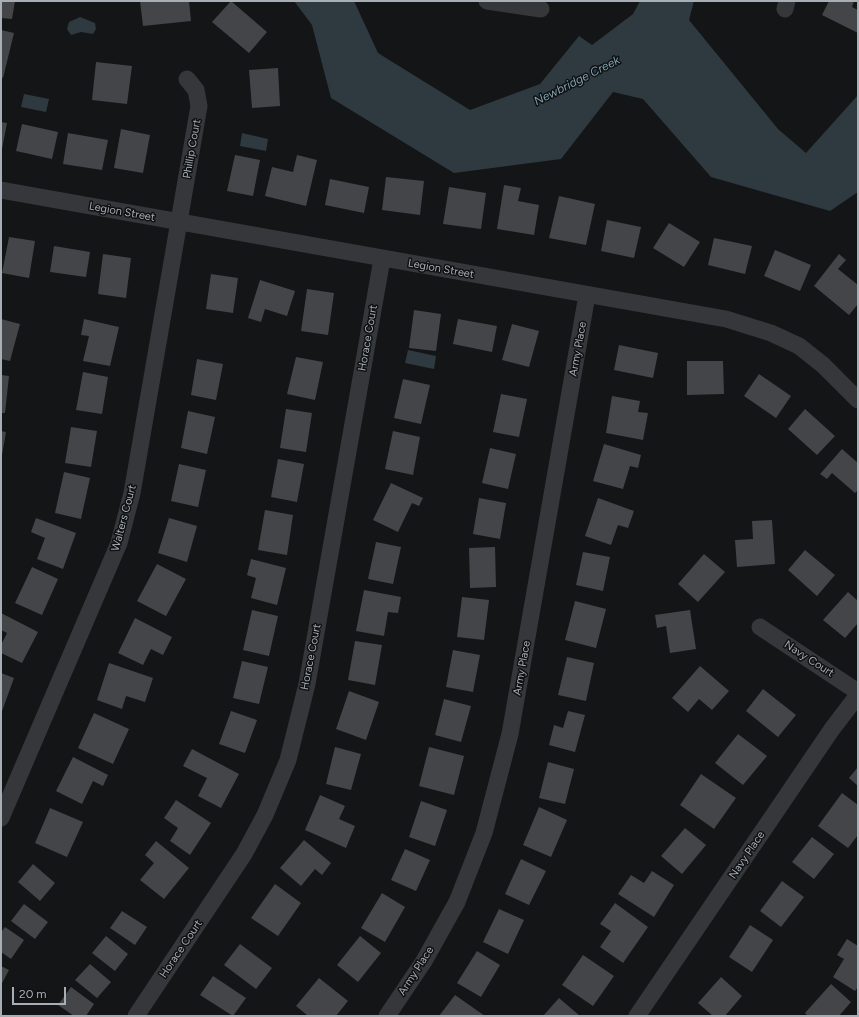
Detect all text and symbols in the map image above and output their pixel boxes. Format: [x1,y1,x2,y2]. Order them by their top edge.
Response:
water label: Newbridge Creek [532,53,622,109]
street label: Phillip Court [180,118,204,180]
street label: Legion Street [88,200,156,224]
street label: Legion Street [407,257,475,281]
street label: Horace Court [356,304,380,372]
street label: Army Place [567,321,589,377]
street label: Walters Court [109,483,139,553]
street label: Horace Court [298,623,324,691]
street label: Navy Court [782,638,836,680]
street label: Army Place [511,640,533,696]
street label: Navy Place [726,829,768,881]
street label: Horace Court [157,918,205,980]
street label: Army Place [395,944,437,998]
scale bar [14,979,68,1005]
text: 20 m [19,987,47,1001]

